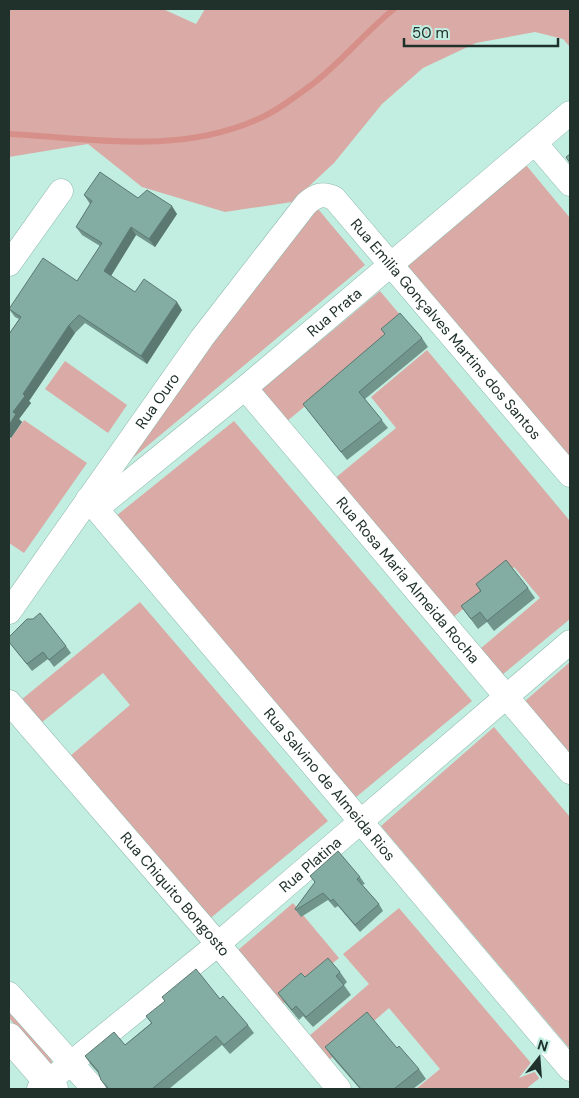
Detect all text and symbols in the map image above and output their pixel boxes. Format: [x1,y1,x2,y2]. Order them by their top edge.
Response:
scale bar [404,15,558,47]
text: 50 m [412,23,449,43]
street label: Rua Emilia Gonçalves Martins dos Santos [346,214,546,444]
street label: Rua Prata [303,283,366,341]
street label: Rua Ouro [131,369,184,433]
street label: Rua Rosa Maria Almeida Rocha [332,493,484,668]
street label: Rua Salvino de Almeida Rios [259,704,400,865]
street label: Rua Chiquito Bongosto [116,828,234,961]
street label: Rua Platina [275,832,346,897]
north arrow [514,1033,564,1083]
text: N [535,1035,550,1056]

